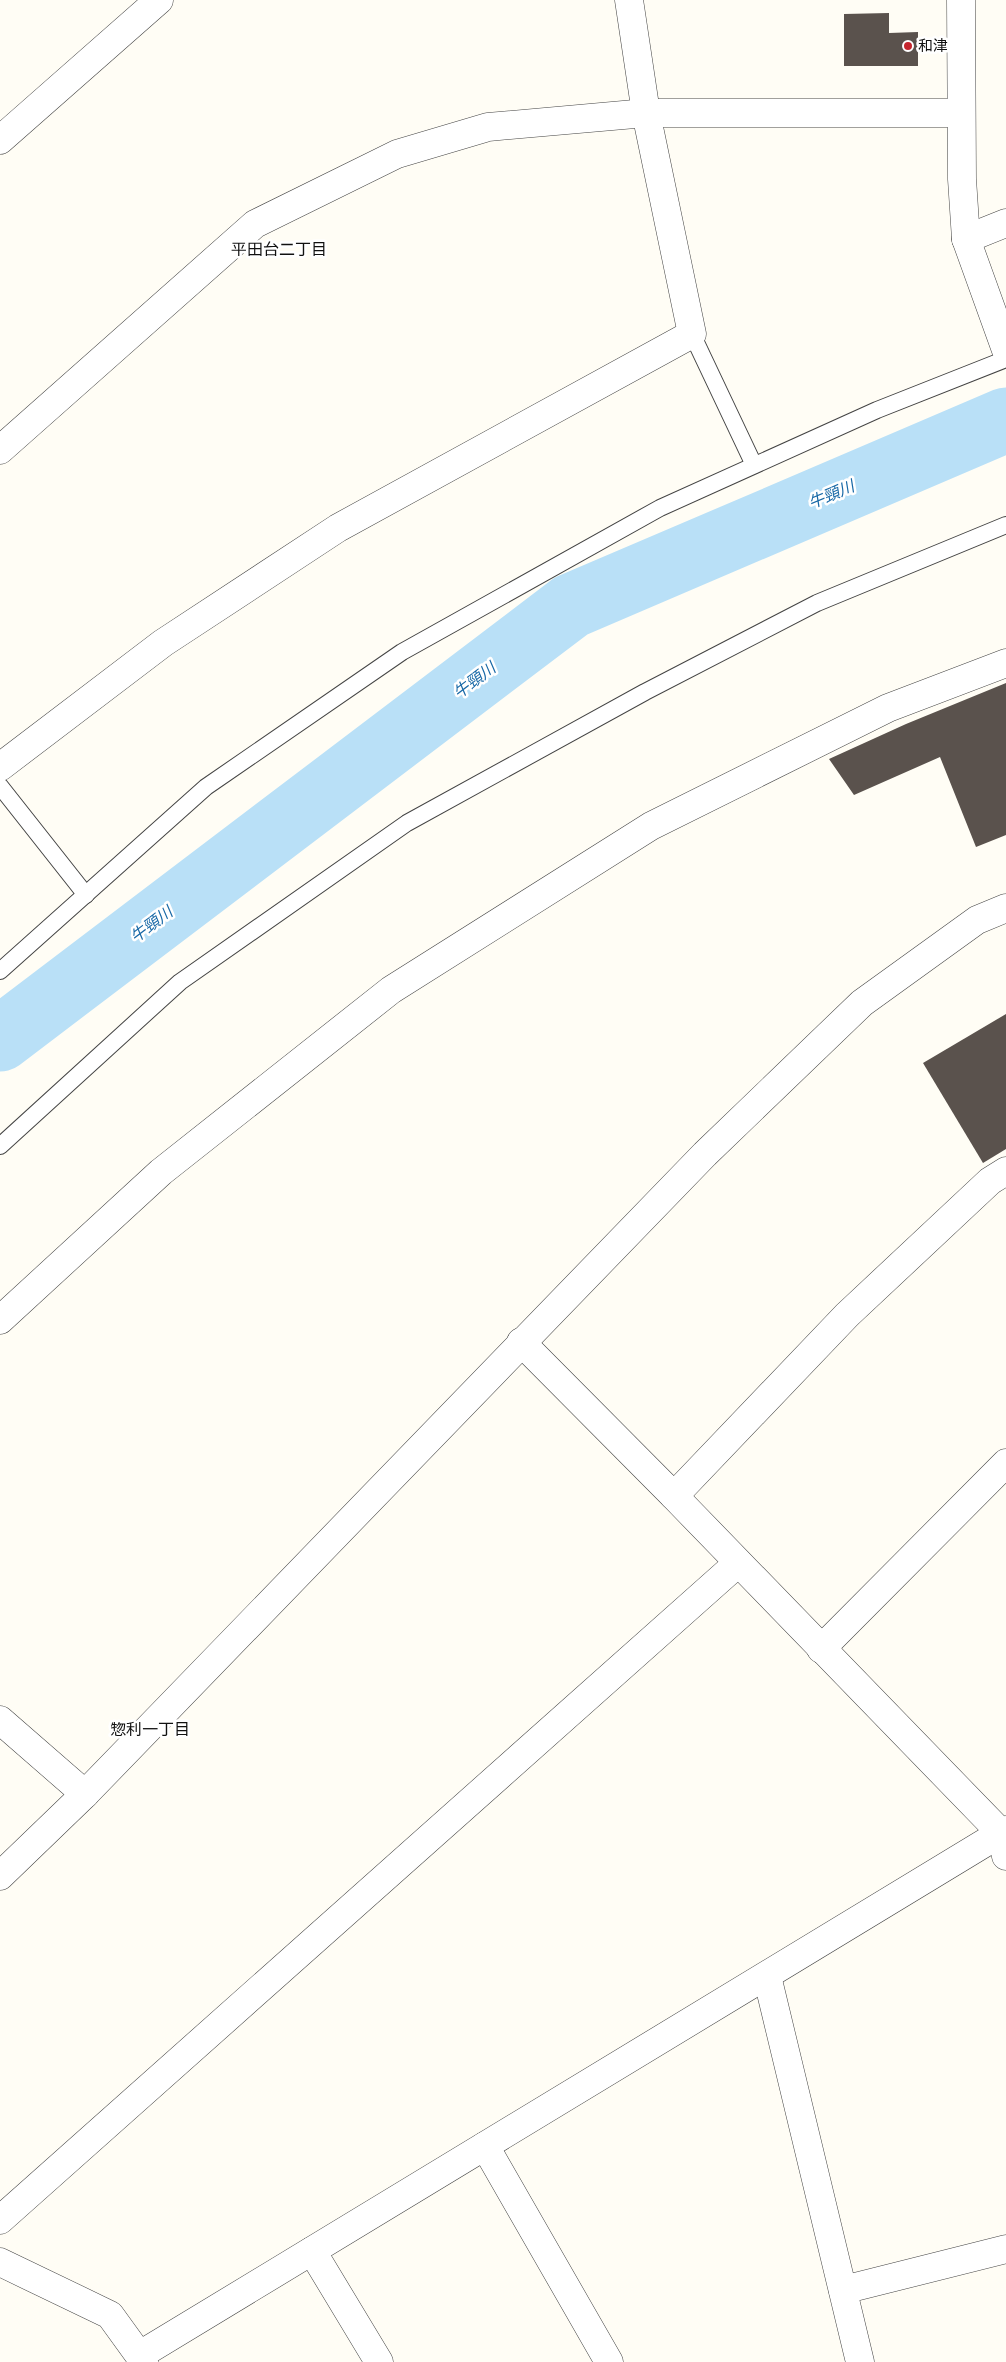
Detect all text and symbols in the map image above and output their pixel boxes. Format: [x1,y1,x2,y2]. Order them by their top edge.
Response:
place label: 和津 [918,35,948,55]
marker: 和津 [902,40,914,52]
district label: 平田台二丁目 [231,238,327,260]
water label: 牛頸川 [805,474,859,514]
water label: 牛頸川 [448,656,501,703]
water label: 牛頸川 [125,900,178,947]
district label: 惣利一丁目 [110,1718,190,1740]

